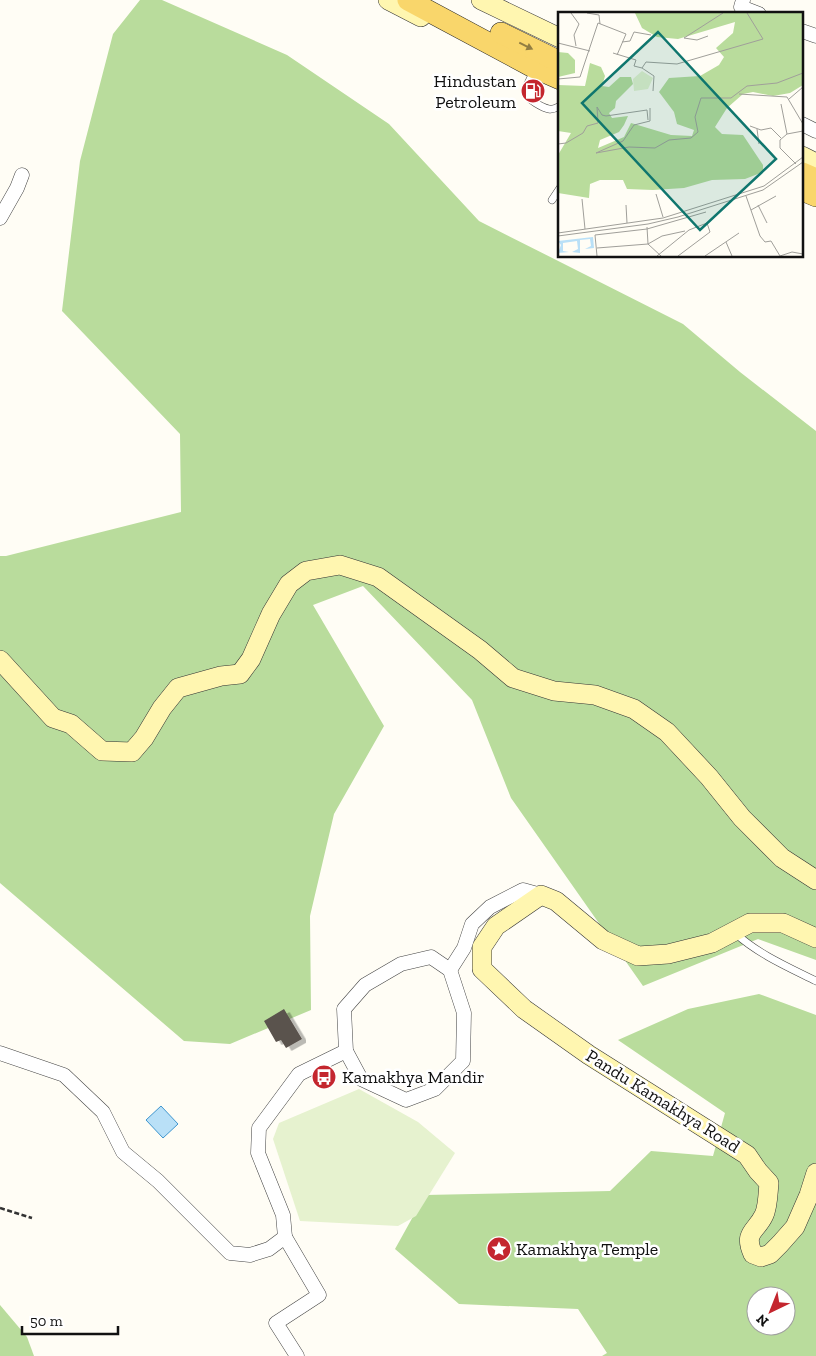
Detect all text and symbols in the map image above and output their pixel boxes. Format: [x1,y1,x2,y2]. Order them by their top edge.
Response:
inset map [558,12,804,258]
one-way arrow [519,42,533,50]
place label: Hindustan Petroleum [434,70,517,113]
fuel station icon: Hindustan Petroleum [520,78,546,104]
street label: Pandu Kamakhya Road [582,1045,744,1157]
bus stop icon: Kamakhya Mandir [311,1064,337,1090]
place label: Kamakhya Mandir [342,1066,485,1088]
place icon: Kamakhya Temple [486,1236,512,1262]
place label: Kamakhya Temple [516,1238,658,1260]
north arrow [746,1286,796,1336]
scale bar [22,1304,119,1336]
text: N [753,1310,772,1330]
text: 50 m [30,1312,63,1330]

